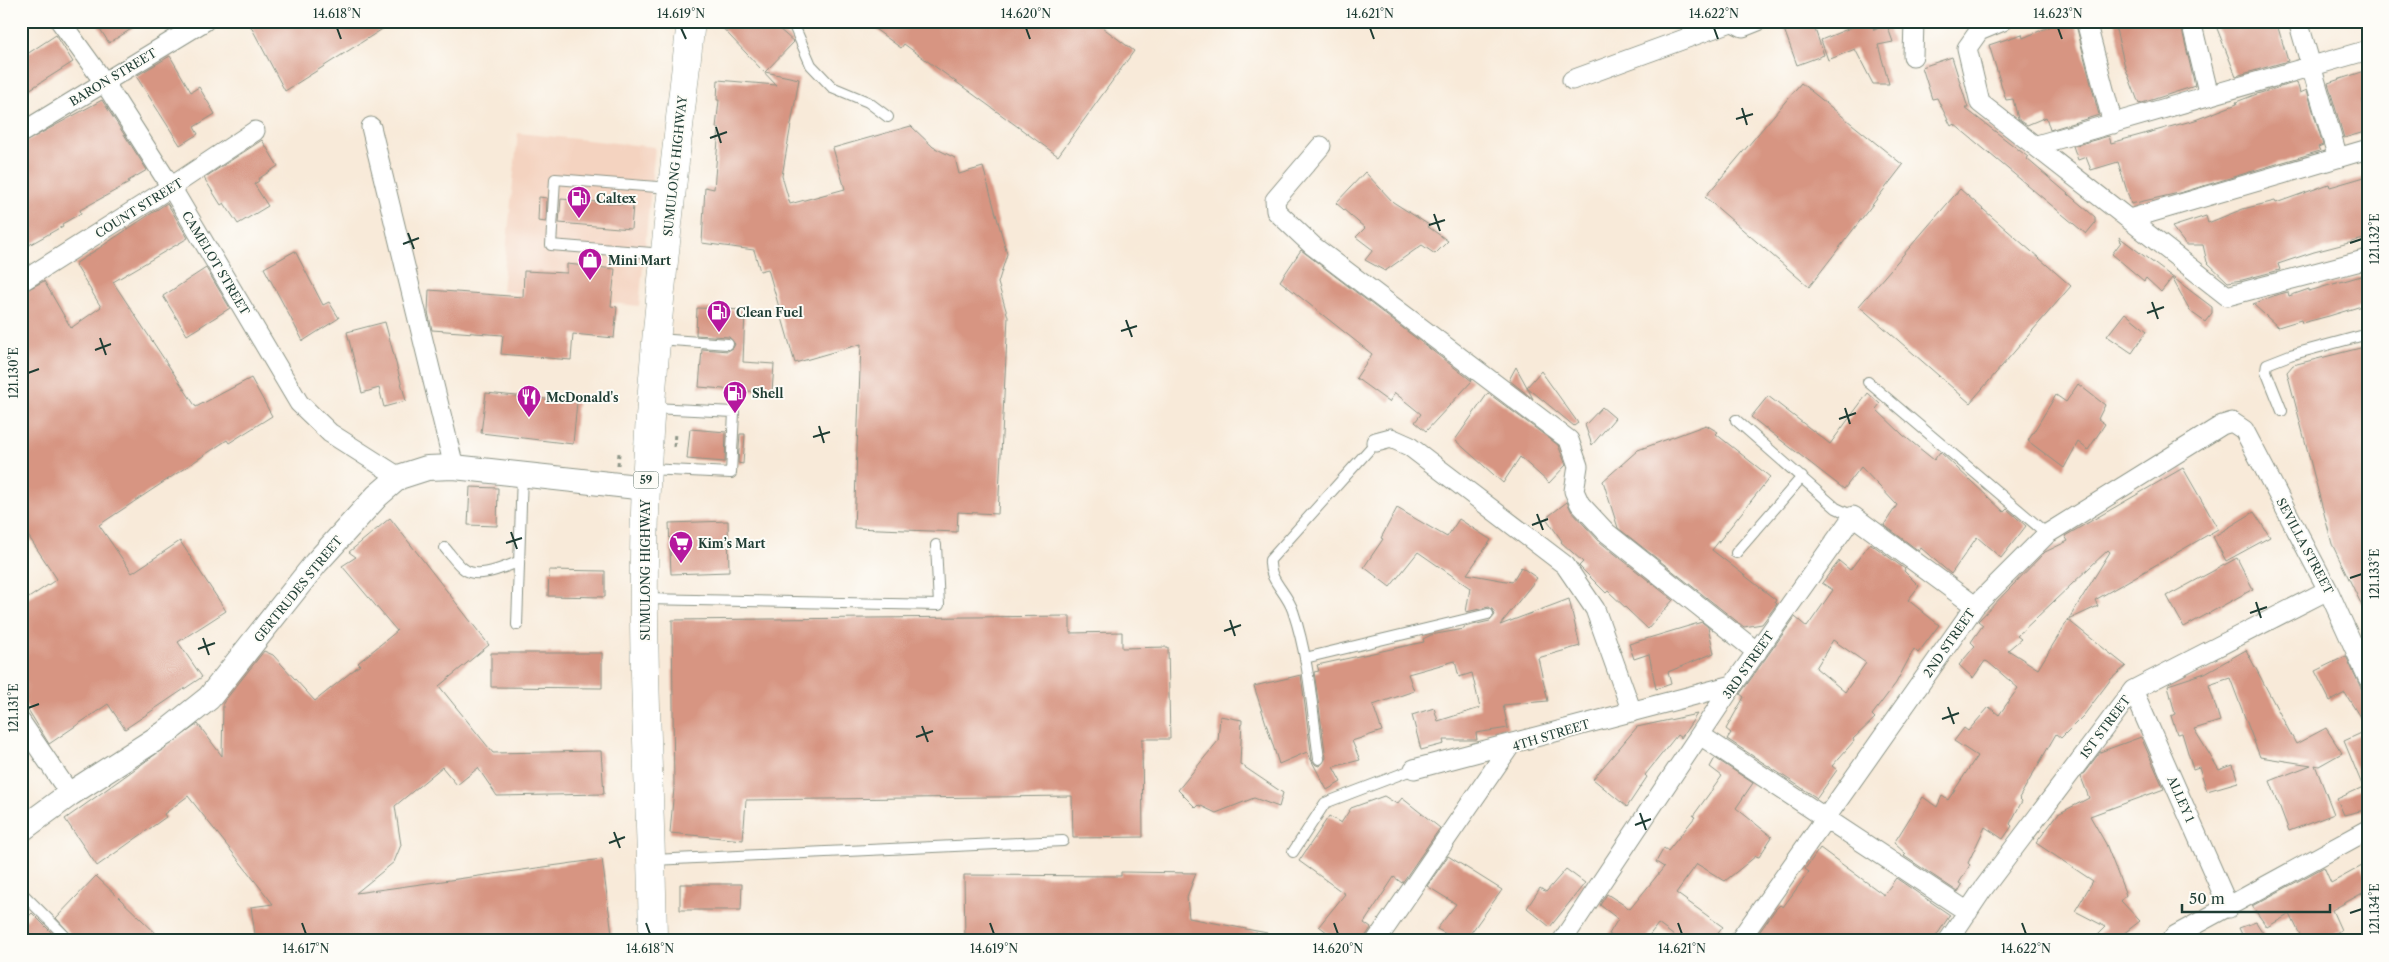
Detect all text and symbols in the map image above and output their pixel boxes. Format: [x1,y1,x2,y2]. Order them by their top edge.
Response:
text: 14.618°N [313,6,361,21]
text: 14.619°N [657,6,705,21]
text: 14.620°N [1001,6,1051,21]
text: 14.621°N [1346,6,1394,21]
text: 14.622°N [1689,6,1739,21]
text: 14.623°N [2033,6,2083,21]
street label: BARON STREET [67,45,159,109]
street label: SUMULONG HIGHWAY [660,94,690,237]
street label: COUNT STREET [92,175,186,241]
fuel station icon: Caltex [566,185,592,219]
place label: Caltex [596,191,636,206]
street label: CAMELOT STREET [179,208,253,318]
text: 121.132°E [2367,214,2382,264]
shop icon: Mini Mart [577,247,603,281]
place label: Mini Mart [608,253,671,268]
fuel station icon: Clean Fuel [706,299,732,333]
place label: Clean Fuel [736,305,803,320]
text: 121.130°E [6,347,21,399]
fuel station icon: Shell [722,380,748,414]
restaurant icon: McDonald's [516,384,542,418]
place label: Shell [752,386,784,401]
place label: McDonald's [546,390,619,405]
road number: 59 [634,472,658,488]
street label: SEVILLA STREET [2273,495,2337,597]
street label: SUMULONG HIGHWAY [638,499,653,641]
supermarket icon: Kim’s Mart [668,530,694,564]
street label: GERTRUDES STREET [251,533,345,645]
place label: Kim’s Mart [698,536,766,551]
text: 121.133°E [2367,549,2382,599]
street label: 2ND STREET [1920,606,1978,680]
street label: 3RD STREET [1719,628,1777,702]
text: 121.131°E [6,684,21,732]
street label: 1ST STREET [2077,693,2133,761]
street label: 4TH STREET [1511,716,1591,754]
street label: ALLEY 1 [2164,773,2198,825]
scale bar [2182,882,2329,914]
text: 121.134°E [2367,884,2382,934]
text: 50 m [2189,889,2225,908]
text: 14.617°N [282,941,330,956]
text: 14.618°N [626,941,674,956]
text: 14.619°N [970,941,1018,956]
text: 14.620°N [1313,941,1363,956]
text: 14.621°N [1658,941,1706,956]
text: 14.622°N [2001,941,2051,956]

